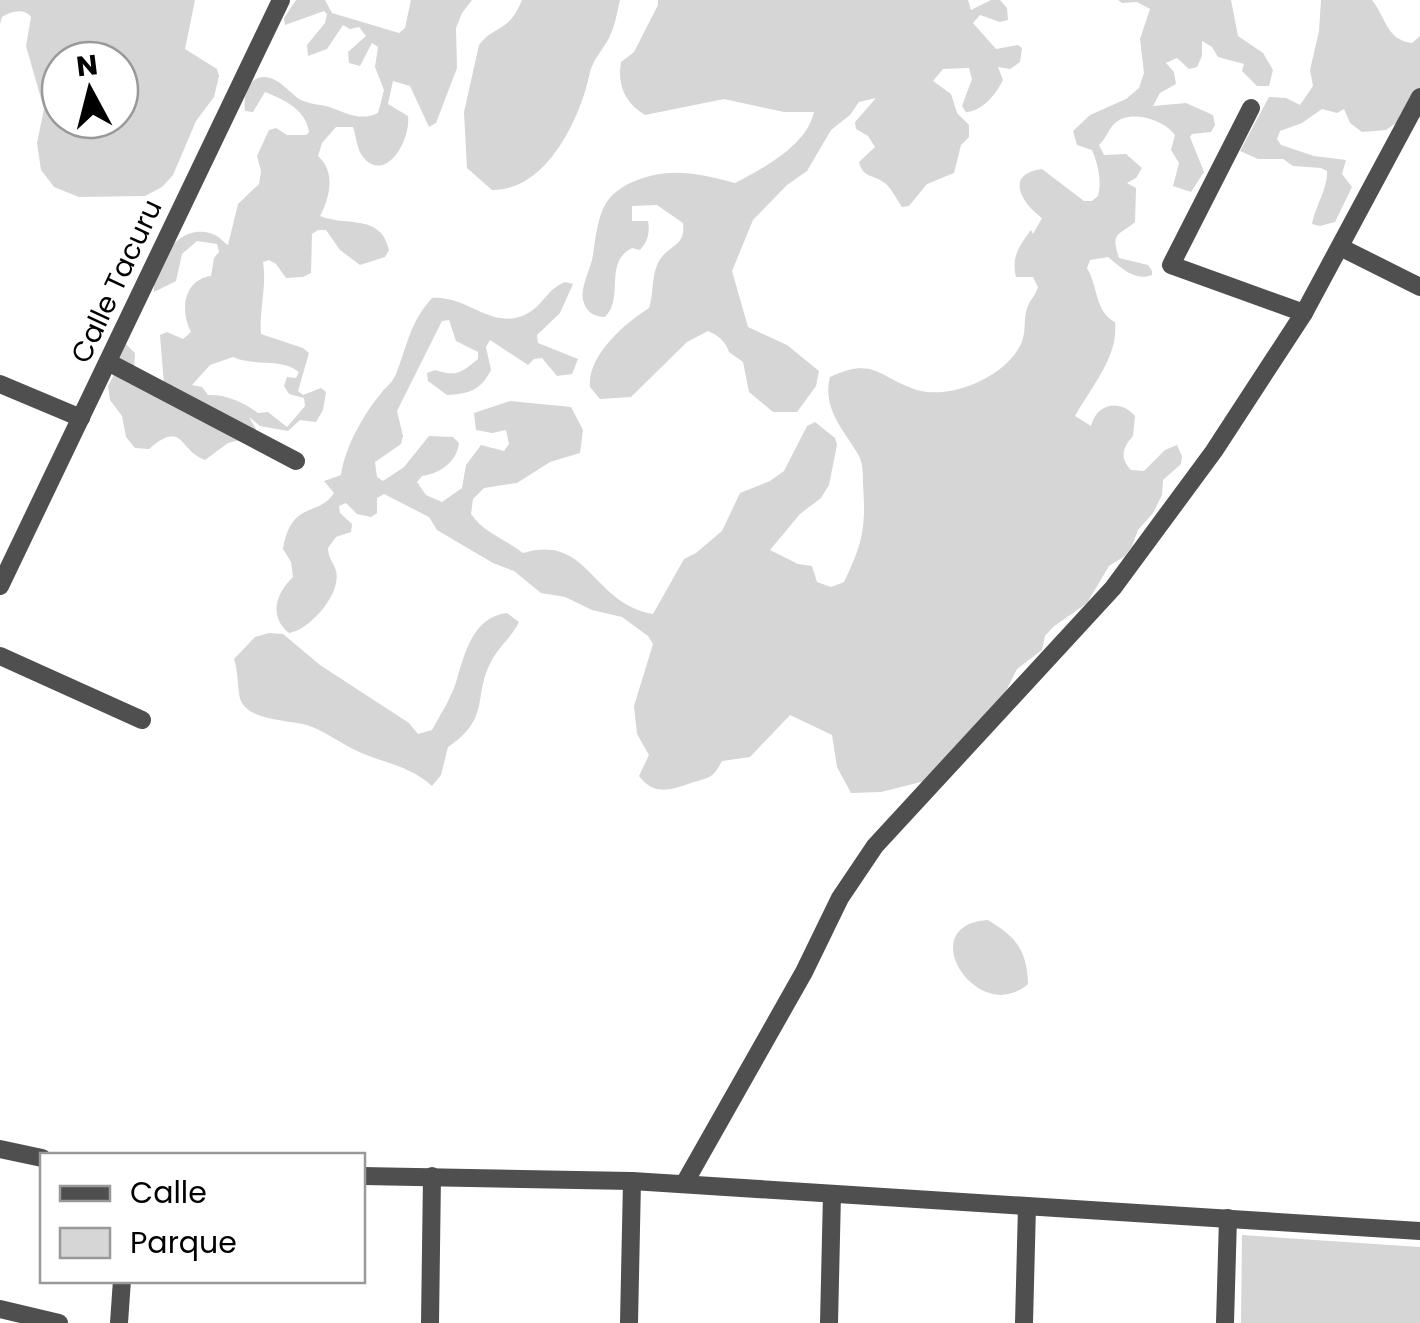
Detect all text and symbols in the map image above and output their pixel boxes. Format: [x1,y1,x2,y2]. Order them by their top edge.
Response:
north arrow [40,40,140,140]
text: N [74,45,100,86]
street label: Calle Tacuru [61,193,171,369]
legend [40,1153,365,1283]
text: Calle [130,1171,207,1214]
text: Parque [130,1221,237,1264]

